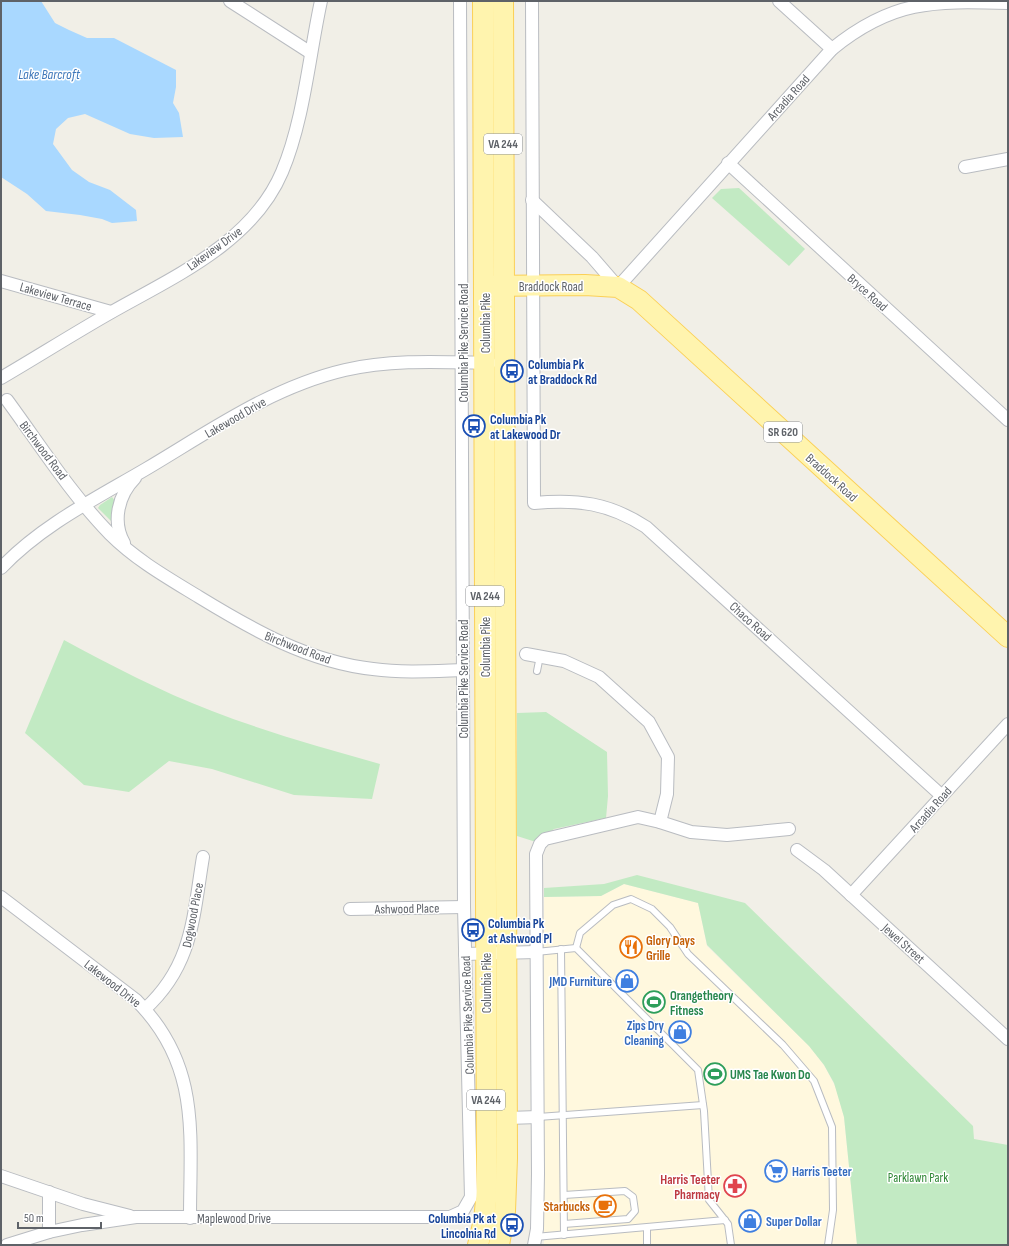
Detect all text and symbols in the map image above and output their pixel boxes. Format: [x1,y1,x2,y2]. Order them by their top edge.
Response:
water label: Lake Barcroft [18,66,81,83]
street label: Arcadia Road [763,72,813,125]
road number: VA 244 [484,134,522,154]
street label: Lakeview Drive [184,223,245,274]
street label: Bryce Road [844,271,891,315]
street label: Lakeview Terrace [18,279,93,315]
street label: Braddock Road [519,279,583,295]
street label: Columbia Pike Service Road [456,284,472,402]
street label: Columbia Pike [478,293,494,353]
place label: Columbia Pk at Braddock Rd [528,357,597,388]
bus stop icon: Columbia Pk at Braddock Rd [499,358,525,384]
street label: Lakewood Drive [202,394,269,442]
place label: Columbia Pk at Lakewood Dr [490,412,560,443]
bus stop icon: Columbia Pk at Lakewood Dr [461,413,487,439]
street label: Birchwood Road [16,418,71,483]
road number: SR 620 [764,422,802,442]
street label: Braddock Road [802,450,861,505]
road number: VA 244 [466,586,504,606]
street label: Chaco Road [726,599,775,645]
street label: Columbia Pike [478,617,494,677]
street label: Columbia Pike Service Road [456,620,472,738]
street label: Birchwood Road [262,628,333,668]
street label: Arcadia Road [905,784,955,837]
street label: Dogwood Place [179,881,207,949]
street label: Ashwood Place [374,900,439,918]
place label: Columbia Pk at Ashwood Pl [488,916,552,947]
bus stop icon: Columbia Pk at Ashwood Pl [460,917,486,943]
street label: Jewel Street [878,920,928,967]
place label: Glory Days Grille [646,933,695,964]
restaurant icon: Glory Days Grille [618,934,644,960]
street label: Columbia Pike [479,953,495,1013]
street label: Columbia Pike Service Road [458,955,478,1075]
street label: Lakewood Drive [81,957,144,1011]
shop icon: JMD Furniture [614,968,640,994]
place label: JMD Furniture [548,974,612,990]
place label: Orangetheory Fitness [670,988,734,1019]
sports icon: Orangetheory Fitness [641,989,667,1015]
place label: Zips Dry Cleaning [624,1018,665,1049]
shop icon: Zips Dry Cleaning [667,1019,693,1045]
sports icon: UMS Tae Kwon Do [702,1061,728,1087]
place label: UMS Tae Kwon Do [730,1067,811,1083]
road number: VA 244 [467,1090,505,1110]
supermarket icon: Harris Teeter [763,1158,789,1184]
place label: Harris Teeter [792,1164,852,1180]
park label: Parklawn Park [888,1170,948,1186]
place label: Harris Teeter Pharmacy [660,1172,721,1203]
pharmacy icon: Harris Teeter Pharmacy [722,1173,748,1199]
cafe icon: Starbucks [592,1193,618,1219]
place label: Starbucks [543,1199,590,1215]
scale bar [18,1204,101,1230]
shop icon: Super Dollar [737,1208,763,1234]
text: 50 m [24,1211,44,1226]
street label: Maplewood Drive [197,1211,271,1227]
place label: Columbia Pk at Lincolnia Rd [428,1211,497,1242]
bus stop icon: Columbia Pk at Lincolnia Rd [499,1212,525,1238]
place label: Super Dollar [766,1214,822,1230]

